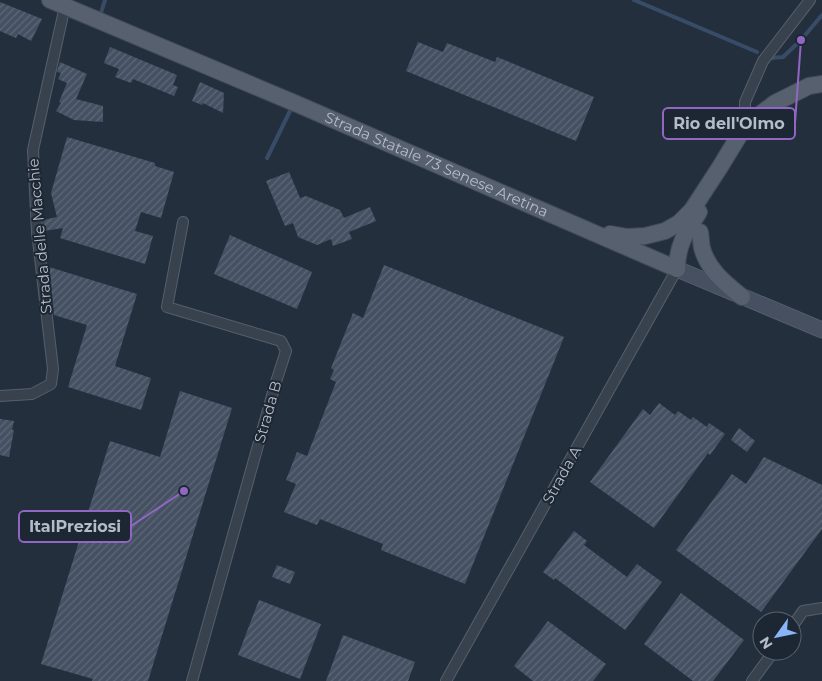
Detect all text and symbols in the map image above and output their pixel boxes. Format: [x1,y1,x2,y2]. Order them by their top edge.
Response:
street label: Strada Statale 73 Senese Aretina [322,107,551,221]
callout: Rio dell'Olmo [663,108,795,139]
text: Rio dell'Olmo [673,114,785,133]
street label: Strada delle Macchie [23,158,56,315]
street label: Strada B [250,379,285,445]
street label: Strada A [538,442,585,507]
callout: ItalPreziosi [19,511,131,542]
text: ItalPreziosi [29,517,121,536]
north arrow [752,611,802,661]
text: N [755,633,777,653]

